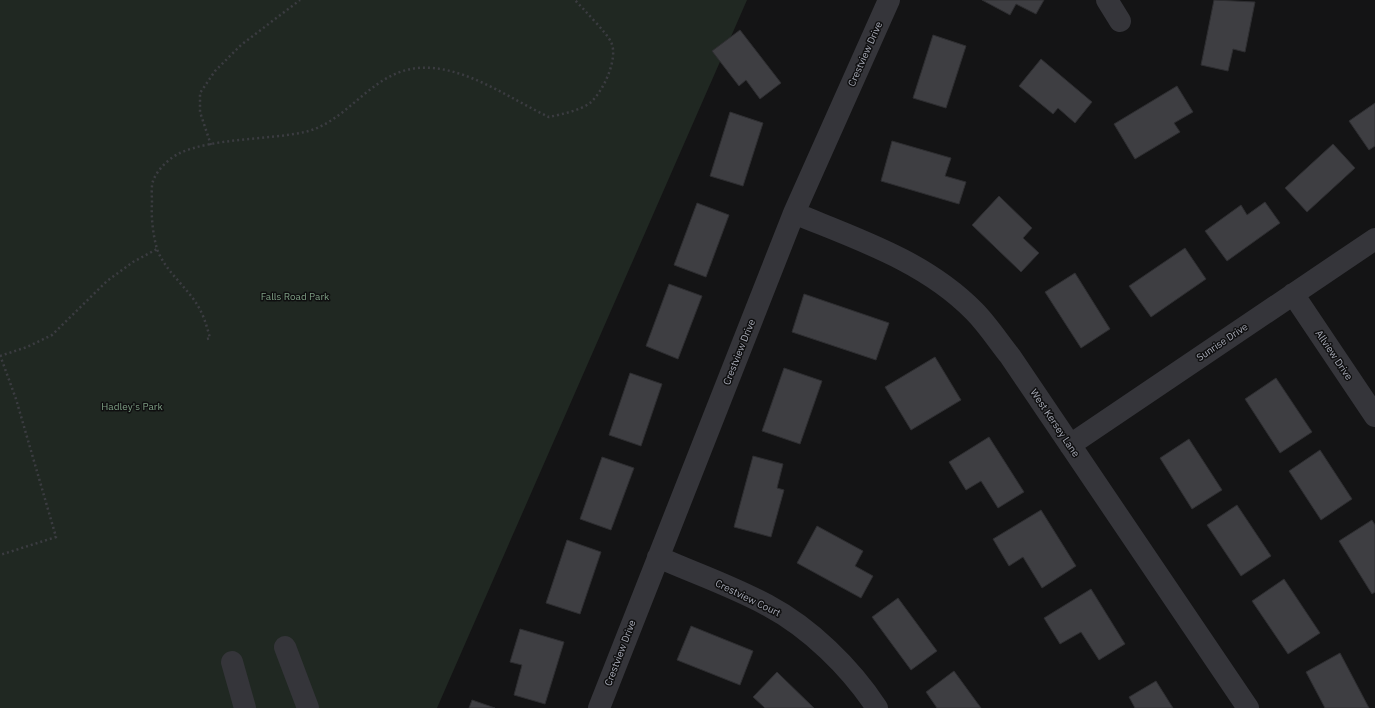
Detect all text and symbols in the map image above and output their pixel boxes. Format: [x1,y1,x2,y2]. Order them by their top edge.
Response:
street label: Crestview Drive [845,19,885,89]
park label: Falls Road Park [261,290,330,303]
street label: Crestview Drive [720,317,758,387]
street label: Sunrise Drive [1194,320,1251,364]
street label: Allview Drive [1312,327,1356,383]
street label: West Kersey Lane [1027,386,1083,460]
park label: Hadley's Park [101,400,163,413]
street label: Crestview Court [713,577,783,620]
street label: Crestview Drive [601,618,639,688]

